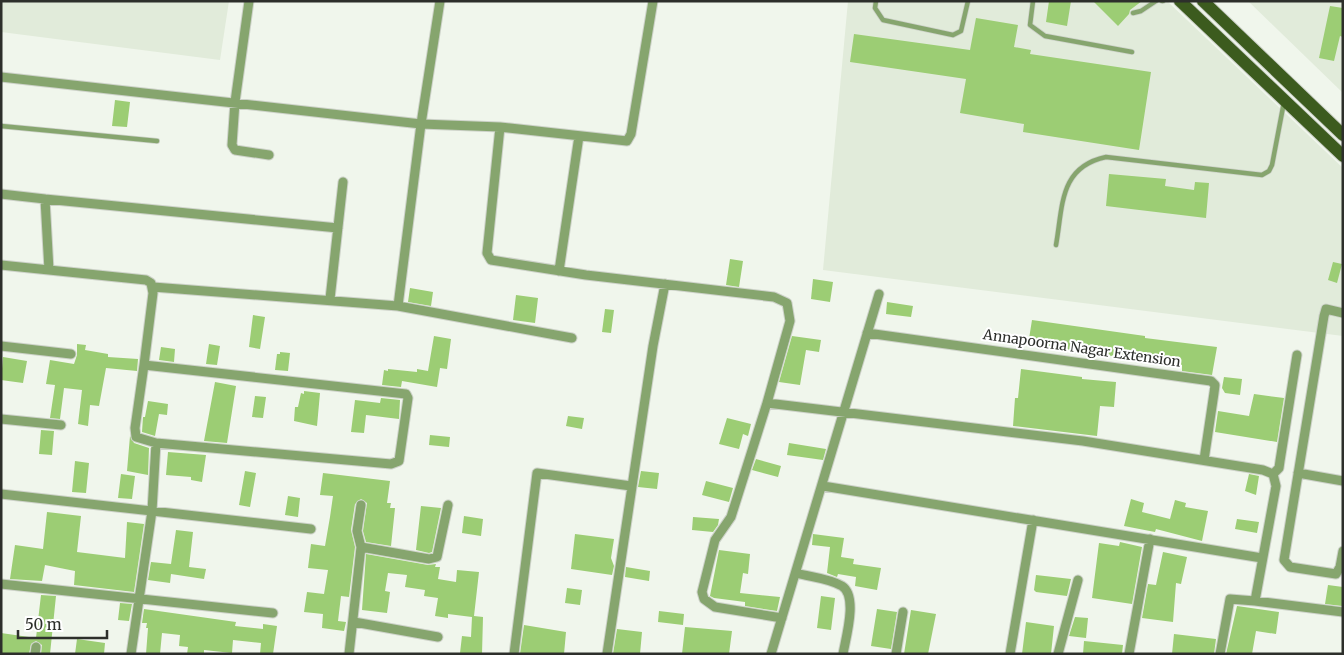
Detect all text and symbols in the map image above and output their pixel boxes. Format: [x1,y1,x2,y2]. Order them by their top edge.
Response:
street label: Annapoorna Nagar Extension [981,325,1182,371]
scale bar [18,608,106,640]
text: 50 m [25,615,62,634]

